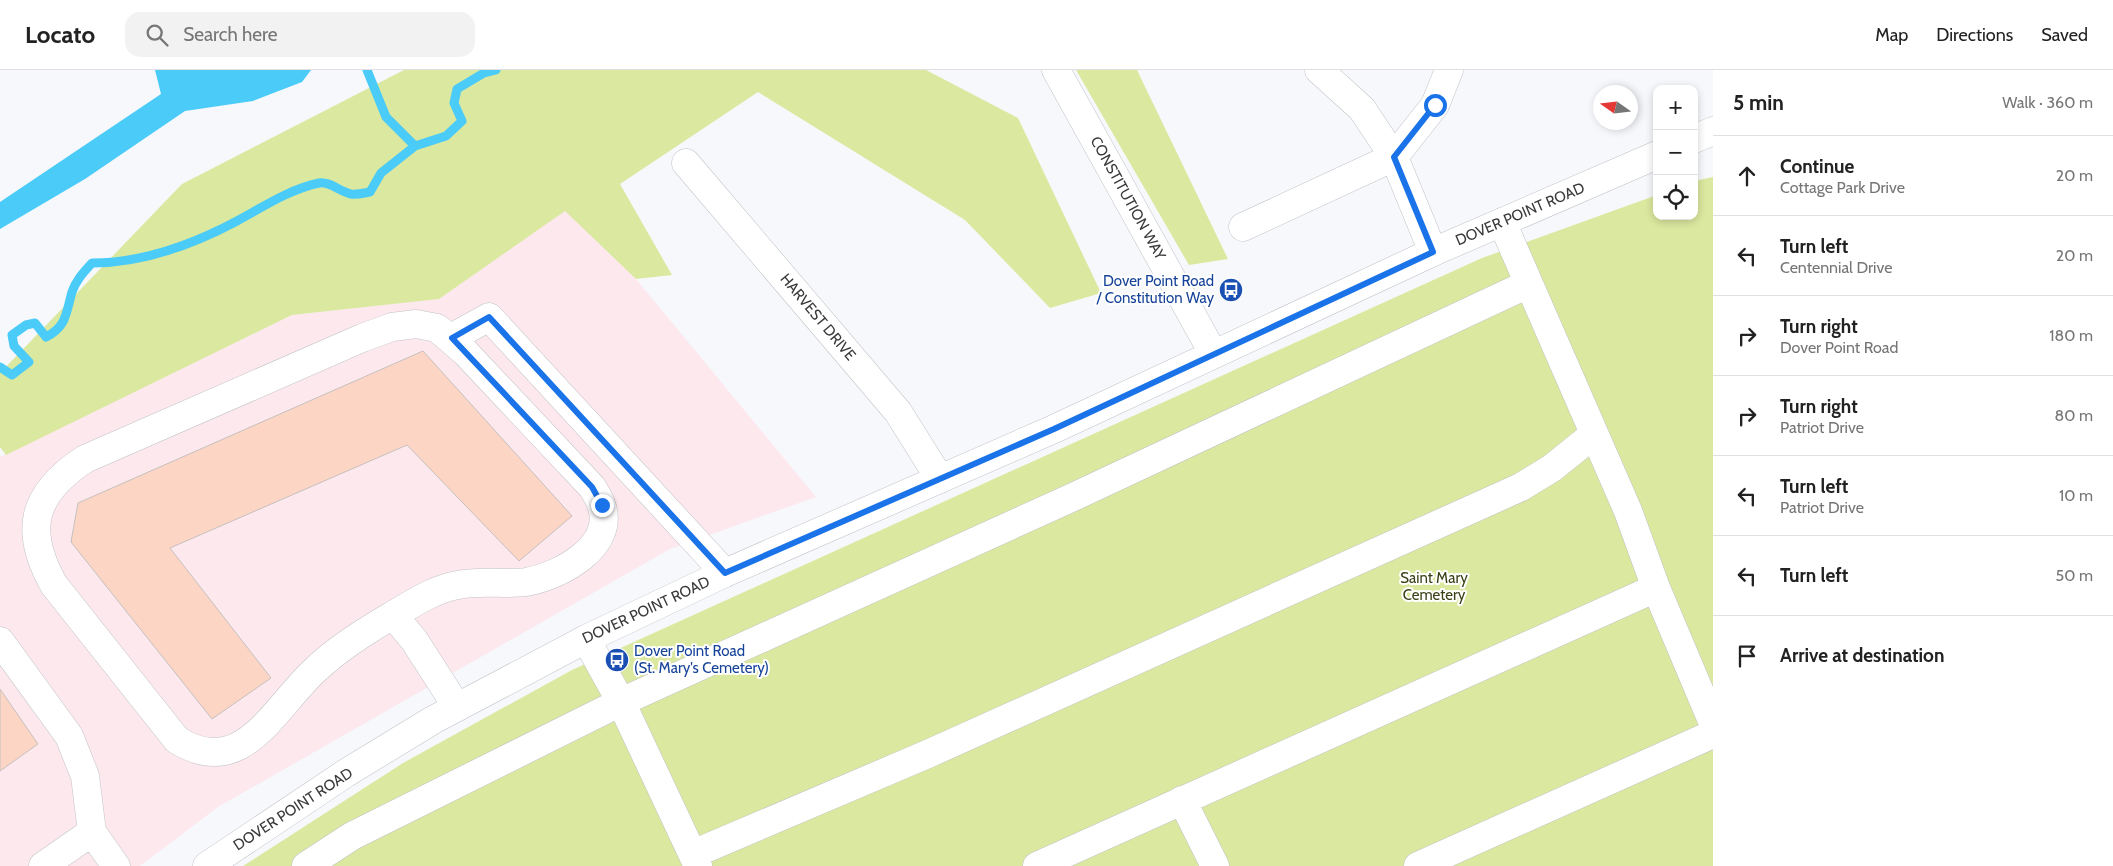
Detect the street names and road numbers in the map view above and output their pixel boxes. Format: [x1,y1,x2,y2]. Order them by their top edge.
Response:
street label: CONSTITUTION WAY [1087,133,1170,263]
street label: DOVER POINT ROAD [1453,179,1587,249]
street label: HARVEST DRIVE [777,270,859,364]
street label: DOVER POINT ROAD [579,573,713,647]
street label: DOVER POINT ROAD [230,764,356,854]

